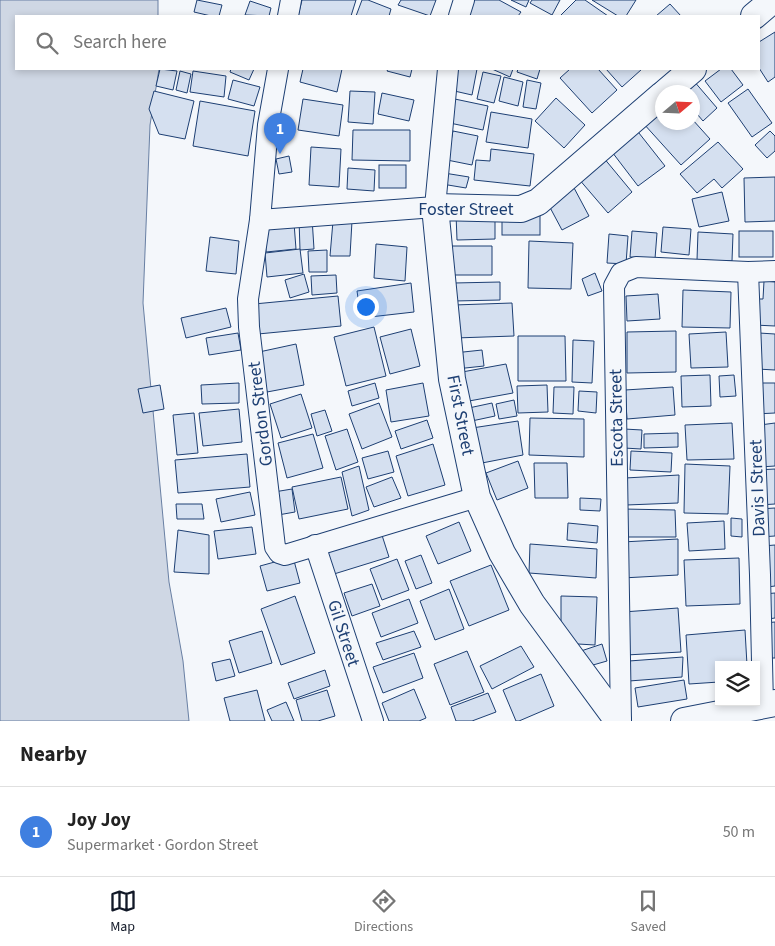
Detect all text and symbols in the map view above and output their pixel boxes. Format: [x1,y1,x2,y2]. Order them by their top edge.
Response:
search box [15,15,760,70]
icon: search [33,29,61,57]
text: Search here [73,29,167,56]
north arrow [655,85,700,130]
pin: 1 [264,113,296,154]
street label: Foster Street [418,197,514,222]
your location [353,294,379,320]
street label: Gordon Street [242,360,279,468]
street label: Escota Street [603,369,630,467]
street label: First Street [440,373,481,457]
street label: Davis I Street [743,439,772,537]
street label: Gil Street [321,597,366,670]
map controls [715,661,760,706]
button: layers [715,661,760,706]
text: Nearby [20,739,87,769]
text: Joy Joy [67,807,131,834]
text: 1 [32,821,40,843]
text: 50 m [723,821,755,843]
text: Supermarket · Gordon Street [67,834,258,856]
tab: Map [109,887,137,937]
tab: Directions [354,887,413,937]
tab: Saved [631,887,666,937]

